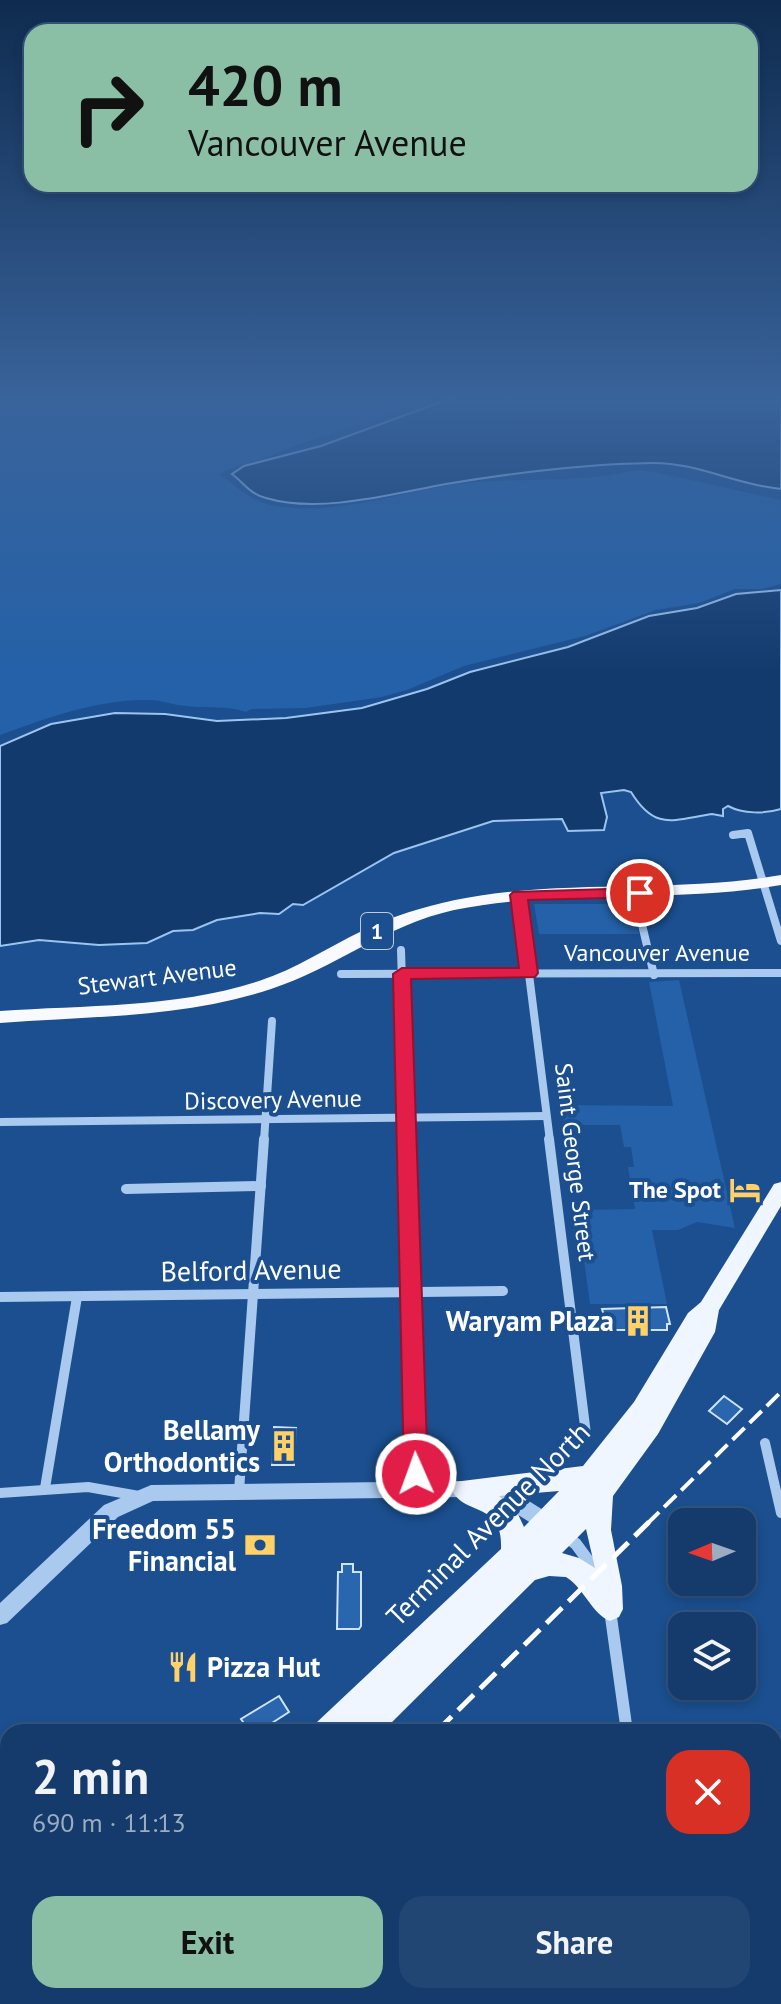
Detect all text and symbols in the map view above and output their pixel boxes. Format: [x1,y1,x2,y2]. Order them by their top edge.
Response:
text: 420 m [188,49,343,121]
icon: right [56,56,160,160]
text: Vancouver Avenue [188,119,467,166]
pin [606,859,674,927]
icon: arrive [618,871,662,915]
road number: 1 [361,913,393,949]
street label: Vancouver Avenue [563,937,750,968]
street label: Stewart Avenue [76,951,238,1002]
street label: Saint George Street [548,1061,603,1263]
street label: Discovery Avenue [184,1082,362,1117]
hotel icon: The Spot [728,1173,762,1207]
place label: The Spot [629,1174,722,1205]
street label: Belford Avenue [160,1249,342,1290]
place label: Waryam Plaza [446,1302,614,1339]
building icon: Waryam Plaza [621,1304,655,1338]
place label: Bellamy Orthodontics [104,1411,261,1480]
street label: Terminal Avenue North [378,1414,598,1634]
building icon: Bellamy Orthodontics [267,1429,301,1463]
position arrow [374,1432,458,1516]
north arrow [668,1508,756,1596]
map controls [668,1508,756,1700]
place label: Freedom 55 Financial [92,1510,237,1579]
bank icon: Freedom 55 Financial [243,1528,277,1562]
button: layers [668,1612,756,1700]
place label: Pizza Hut [207,1648,320,1685]
restaurant icon: Pizza Hut [166,1650,200,1684]
text: 2 min [32,1745,149,1807]
button: close [666,1750,750,1834]
text: 690 m · 11:13 [32,1806,186,1839]
button: Exit [32,1896,383,1988]
button: Share [399,1896,750,1988]

